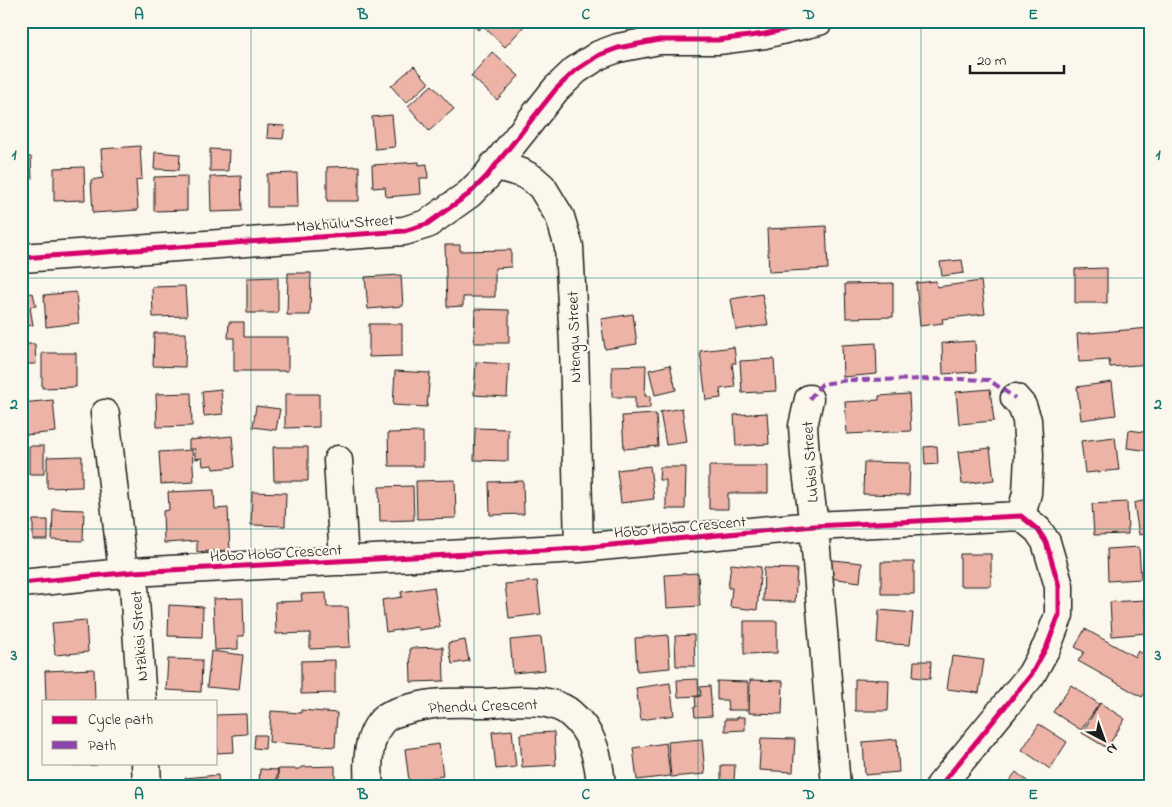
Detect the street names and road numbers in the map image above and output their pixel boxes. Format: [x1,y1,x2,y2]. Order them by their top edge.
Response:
street label: Makhulu Street [295,209,396,239]
street label: Ntengu Street [561,290,589,383]
street label: Lubisi Street [796,420,826,503]
street label: Hobo Hobo Crescent [613,510,748,546]
street label: Hobo Hobo Crescent [209,539,343,569]
street label: Ntzikisi Street [125,589,155,682]
street label: Phendu Crescent [428,693,539,721]

